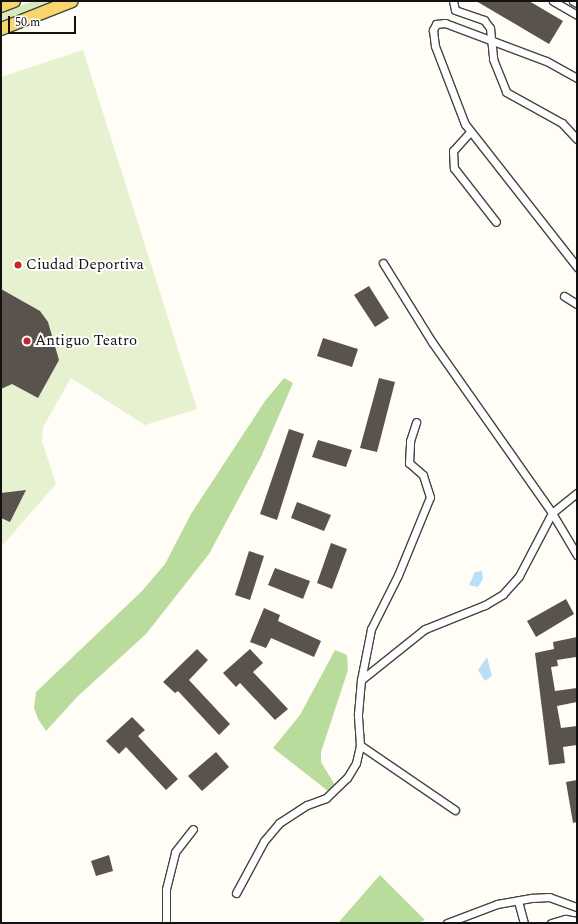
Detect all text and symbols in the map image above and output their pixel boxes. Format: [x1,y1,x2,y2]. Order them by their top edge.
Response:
scale bar [10,8,78,34]
text: 50 m [15,13,40,32]
place label: Ciudad Deportiva [26,256,144,274]
marker: Ciudad Deportiva [13,260,23,270]
place label: Antiguo Teatro [35,332,137,350]
marker: Antiguo Teatro [22,336,32,346]

